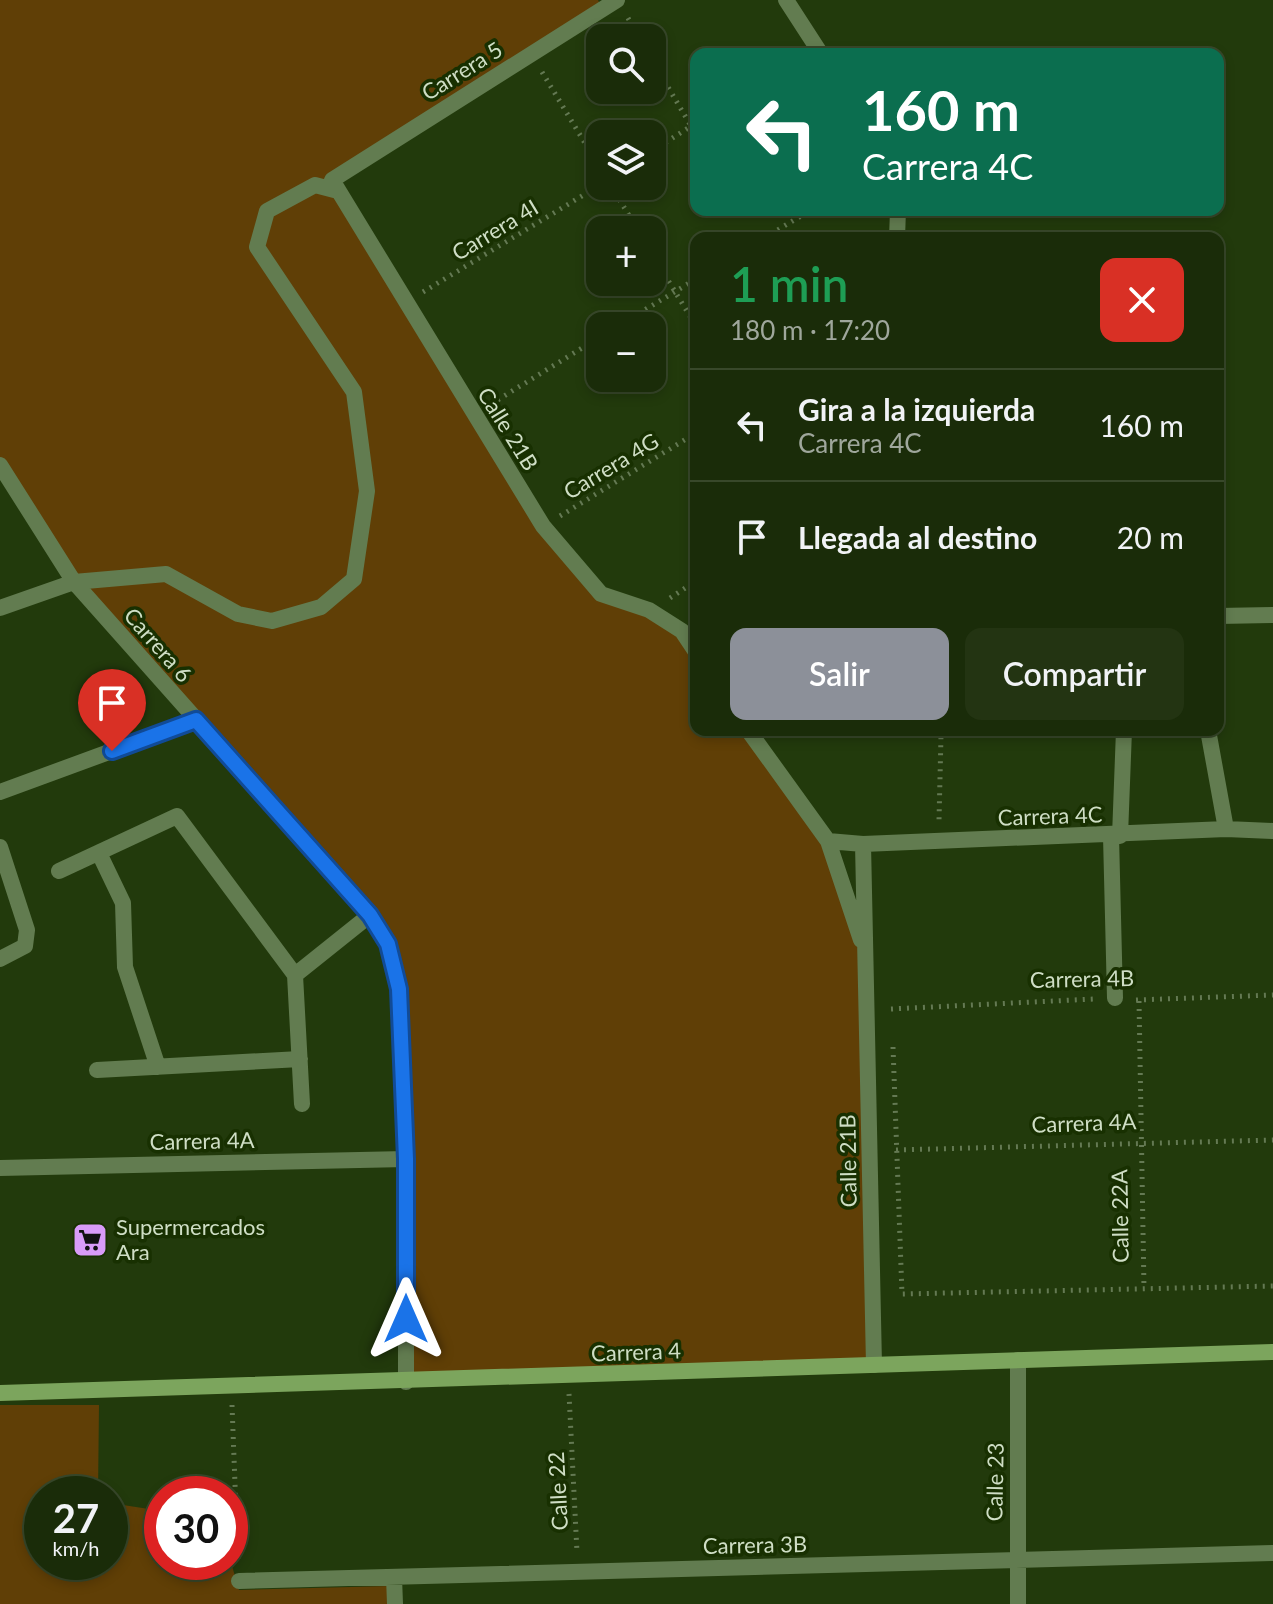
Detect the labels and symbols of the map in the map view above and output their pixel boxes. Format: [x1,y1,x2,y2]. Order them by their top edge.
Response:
street label: Carrera 5 [416,35,507,106]
street label: Carrera 4I [447,193,543,266]
street label: Calle 21B [472,382,545,475]
street label: Carrera 4G [558,427,663,504]
street label: Carrera 6 [119,602,198,687]
pin [78,669,146,751]
street label: Carrera 4C [997,800,1103,831]
street label: Carrera 4B [1030,964,1134,993]
street label: Carrera 4A [1031,1107,1137,1138]
street label: Calle 21B [833,1114,862,1208]
street label: Carrera 4A [149,1126,255,1155]
street label: Calle 22A [1105,1169,1134,1263]
place label: Supermercados Ara [116,1213,265,1265]
supermarket icon: Supermercados Ara [71,1221,109,1259]
position arrow [364,1277,448,1361]
street label: Carrera 4 [591,1336,682,1367]
street label: Calle 23 [980,1442,1009,1522]
street label: Calle 22 [542,1451,573,1531]
speed limit sign: 30 [144,1476,248,1580]
street label: Carrera 3B [703,1530,807,1559]

